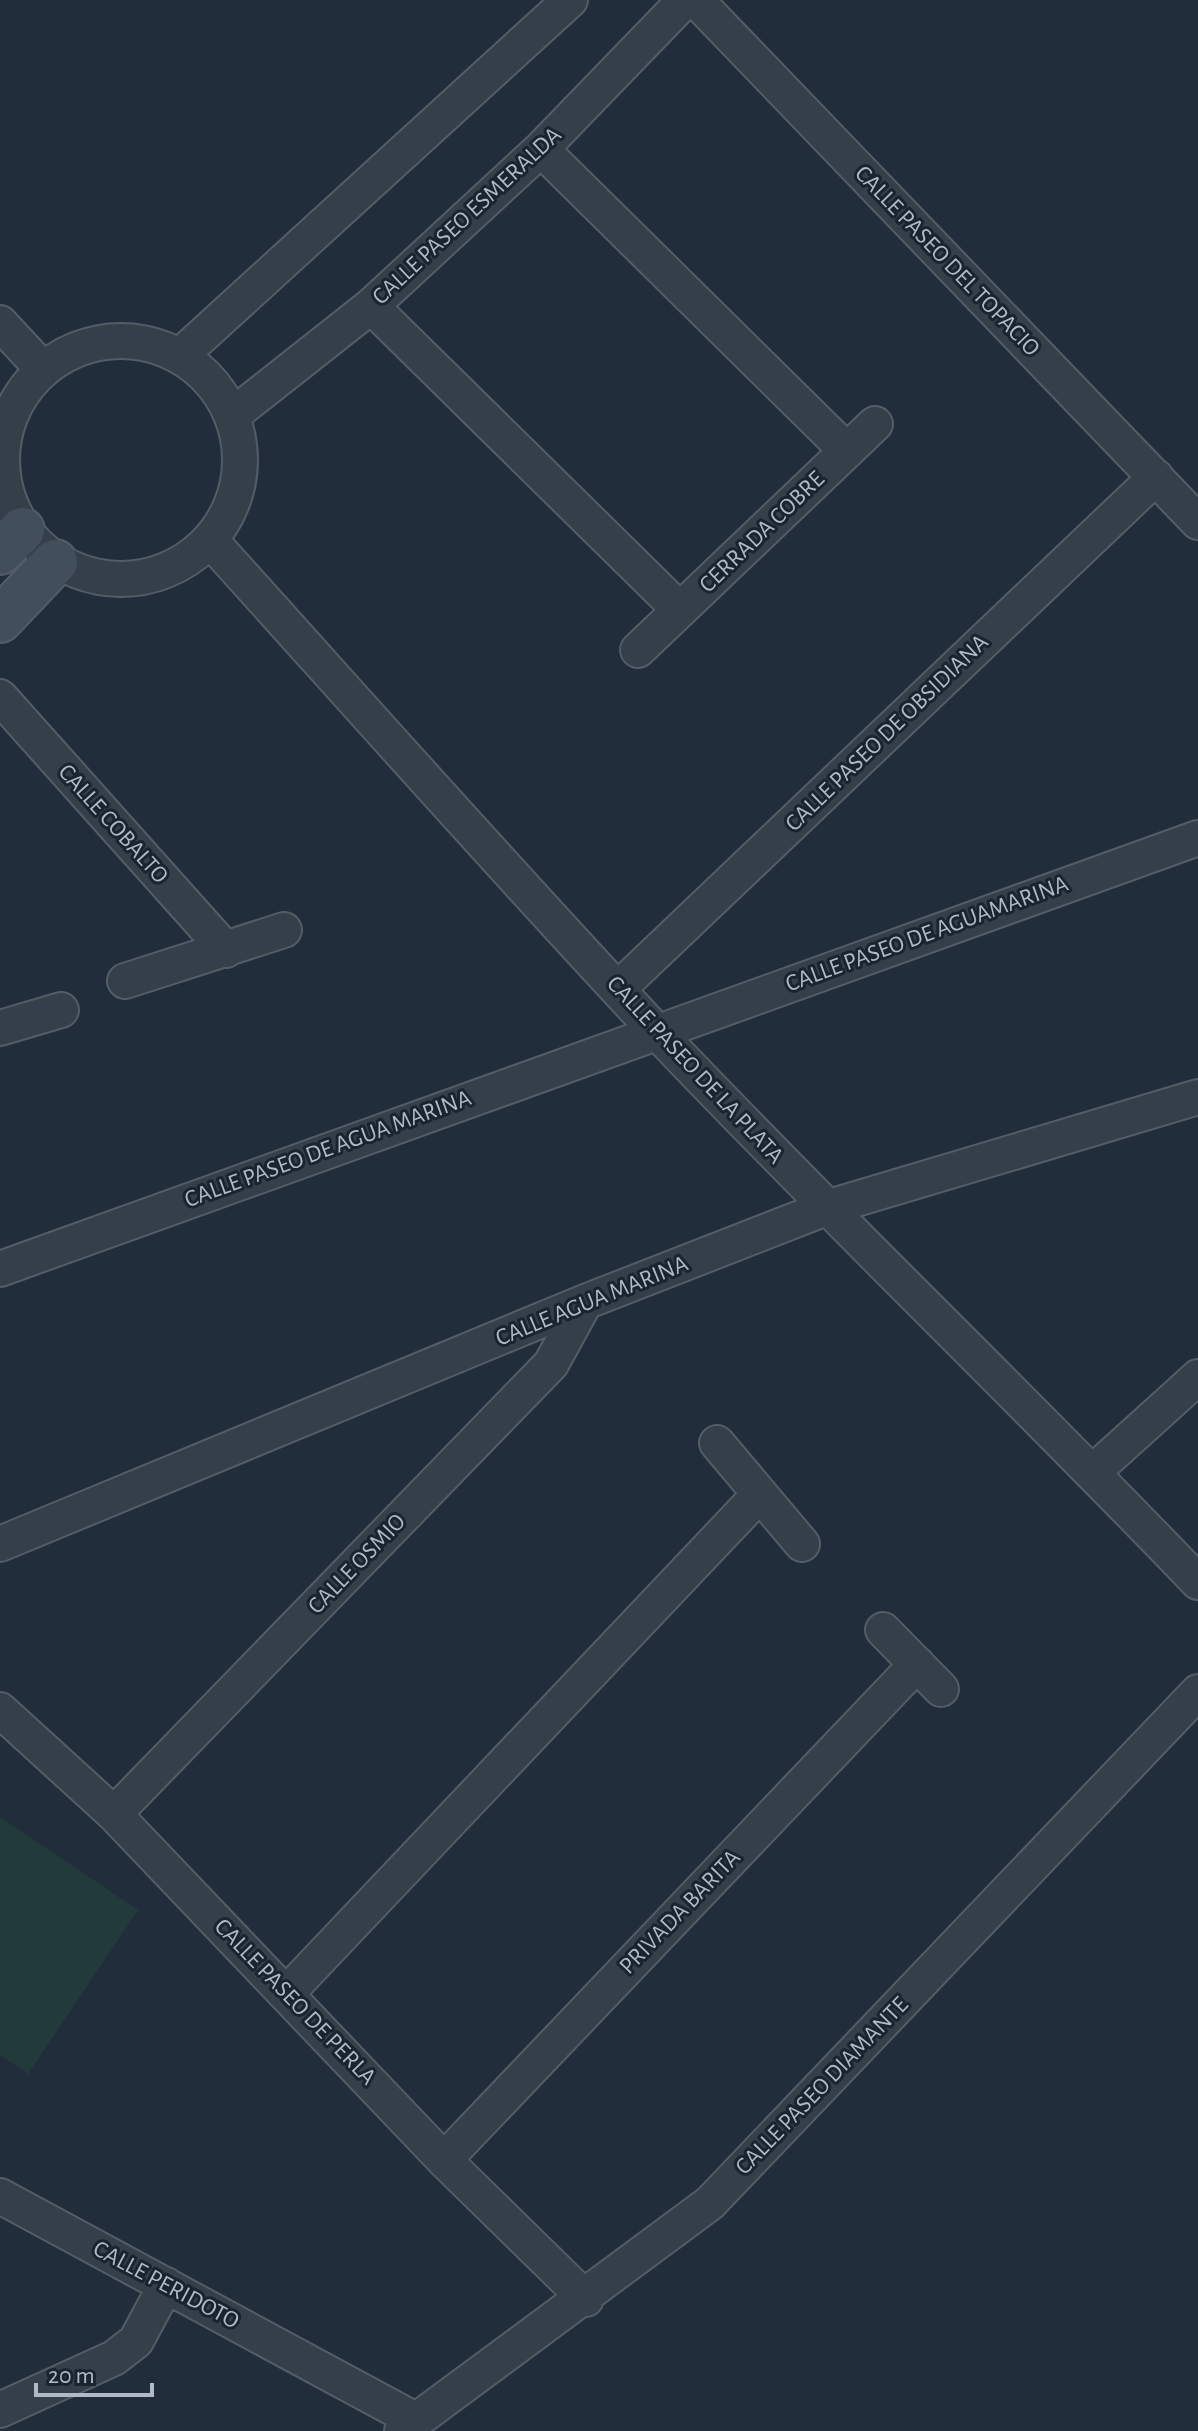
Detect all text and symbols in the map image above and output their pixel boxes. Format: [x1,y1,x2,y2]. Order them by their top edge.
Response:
street label: CALLE PASEO ESMERALDA [368,122,566,309]
street label: CALLE PASEO DEL TOPACIO [850,161,1044,361]
street label: CERRADA COBRE [695,466,829,597]
street label: CALLE PASEO DE OBSIDIANA [781,630,993,836]
street label: CALLE COBALTO [54,760,172,888]
street label: CALLE PASEO DE AGUAMARINA [782,872,1072,996]
street label: CALLE PASEO DE LA PLATA [602,972,788,1169]
street label: CALLE PASEO DE AGUA MARINA [182,1086,475,1212]
street label: CALLE AGUA MARINA [492,1251,692,1351]
street label: CALLE OSMIO [304,1509,410,1619]
street label: PRIVADA BARITA [615,1845,745,1979]
street label: CALLE PASEO DE PERLA [210,1914,380,2090]
street label: CALLE PASEO DIAMANTE [731,1992,913,2179]
street label: CALLE PERIDOTO [89,2236,243,2334]
scale bar [36,2347,152,2397]
text: 20 m [48,2364,95,2388]

